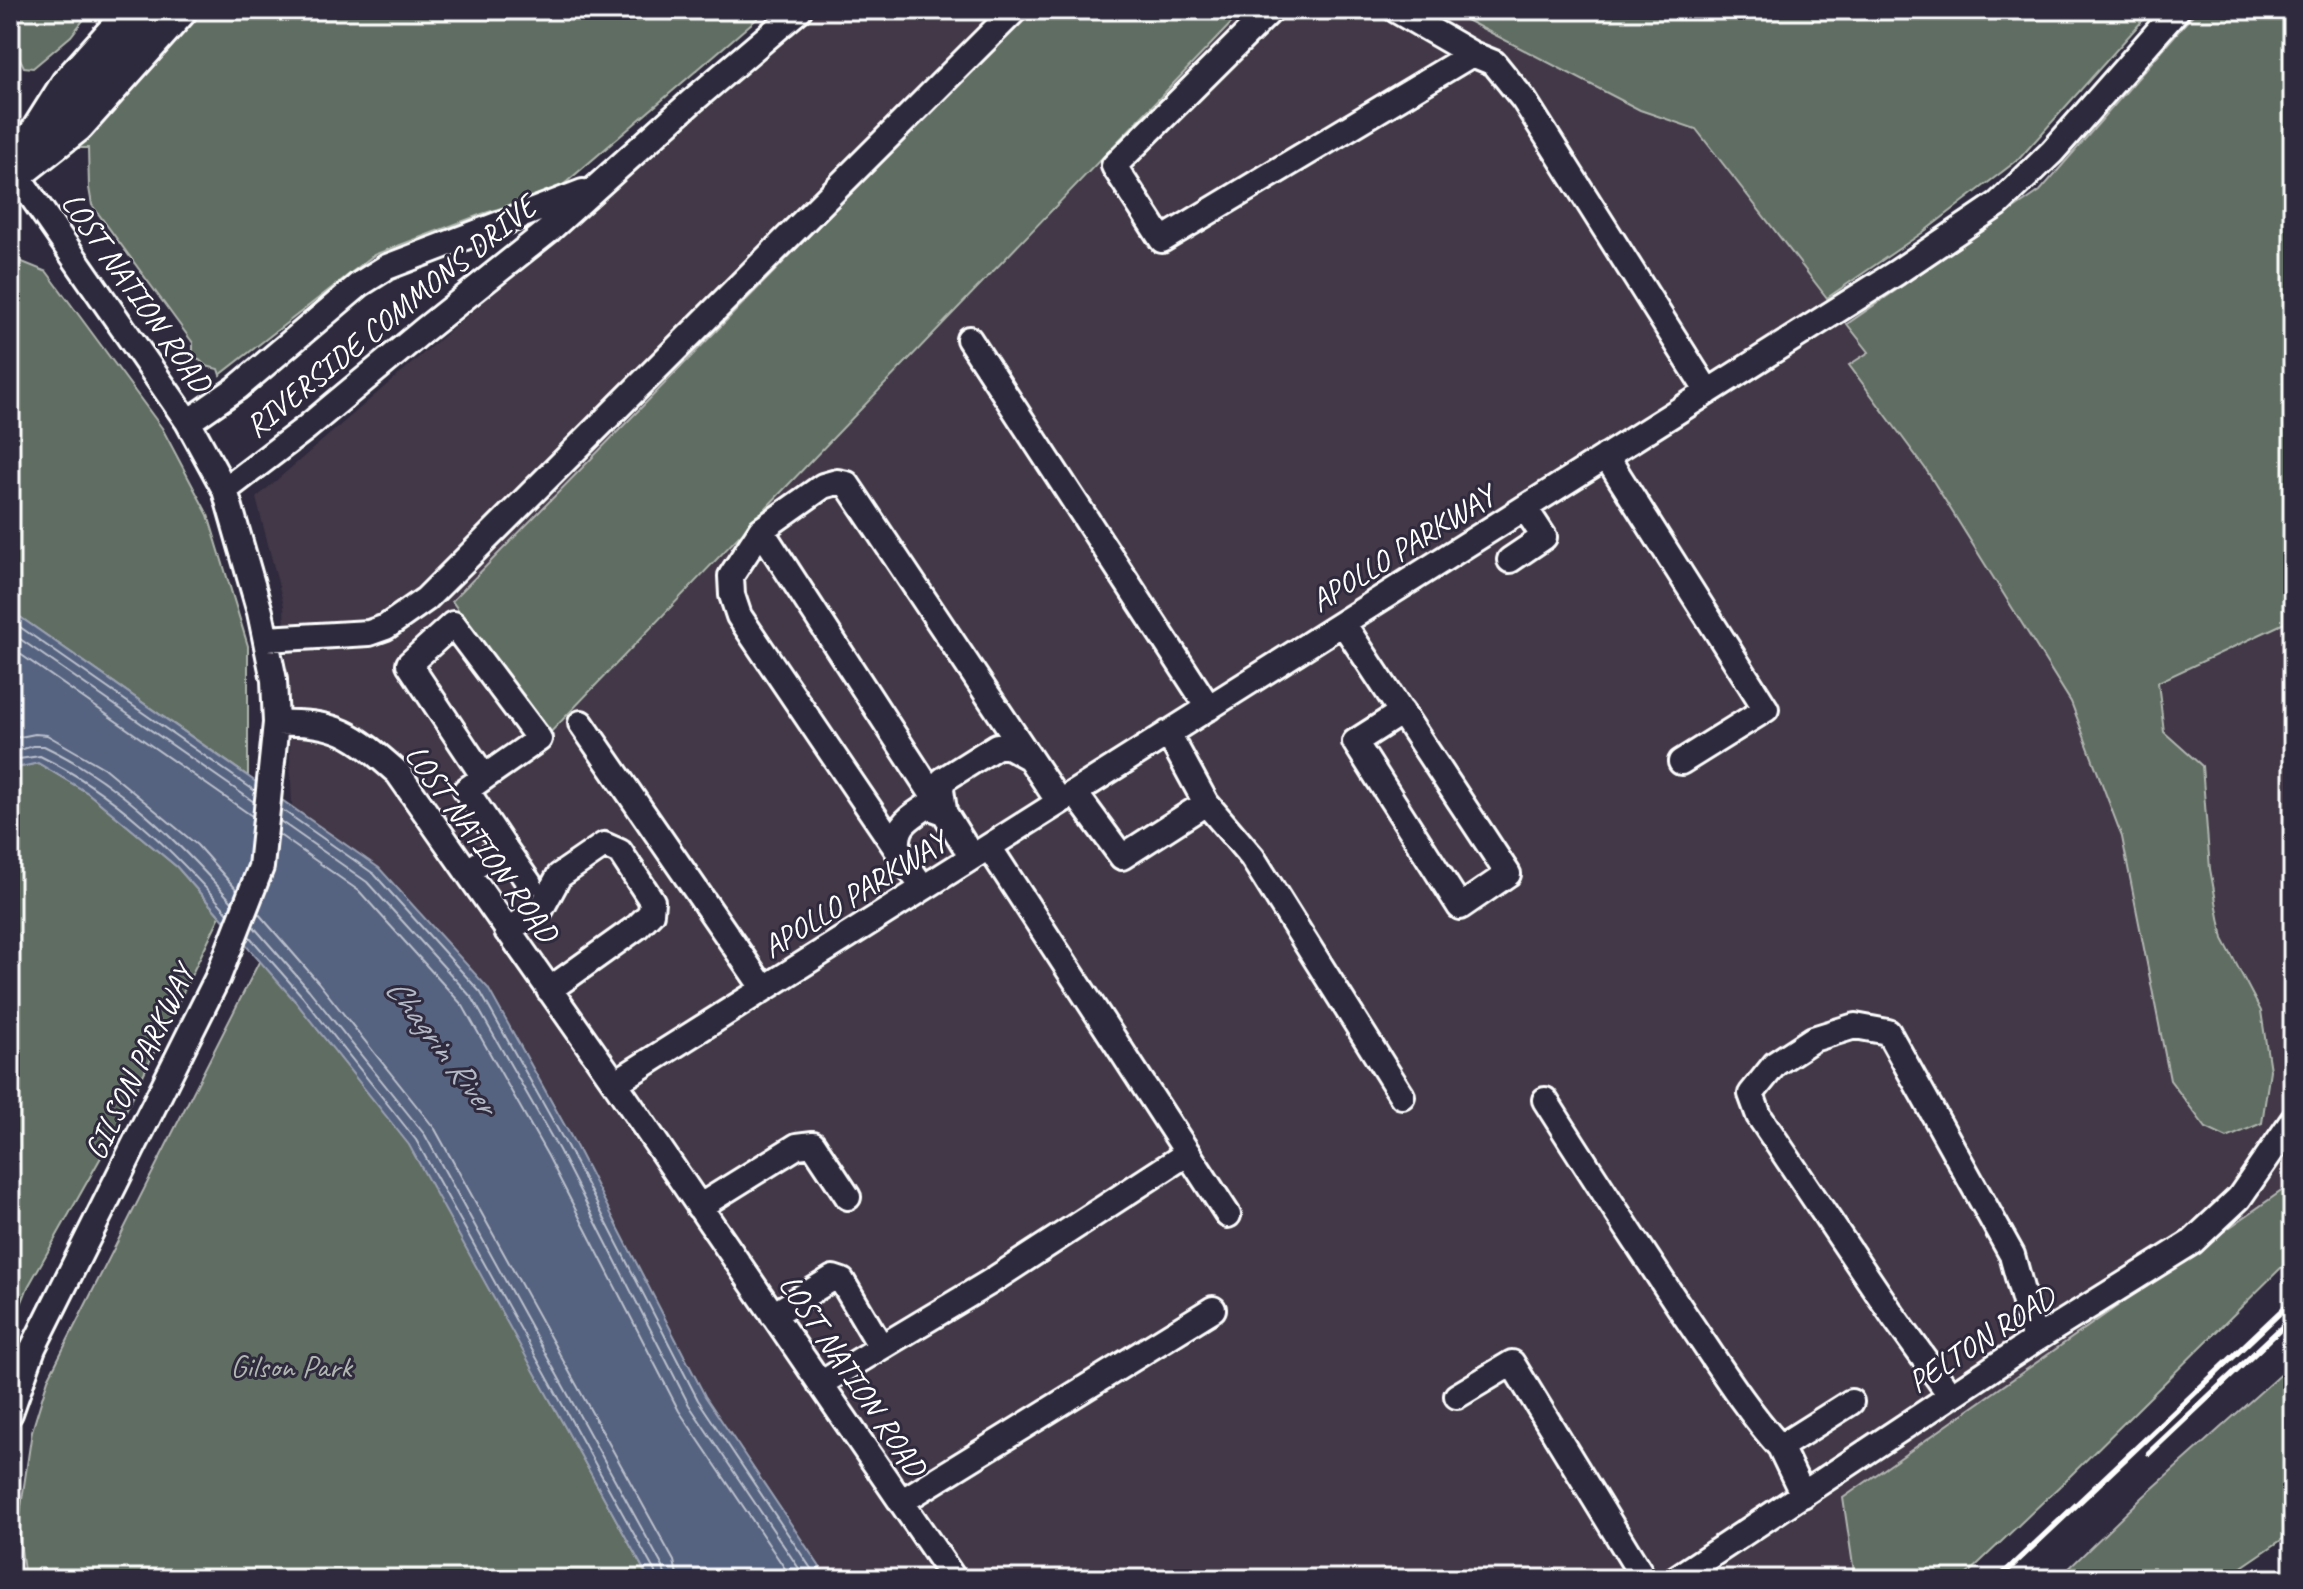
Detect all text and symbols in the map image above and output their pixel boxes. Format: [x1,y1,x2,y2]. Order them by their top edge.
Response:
street label: RIVERSIDE COMMONS DRIVE [236,183,548,447]
street label: LOST NATION ROAD [52,184,222,403]
street label: APOLLO PARKWAY [1303,473,1506,621]
street label: LOST NATION ROAD [396,736,569,953]
street label: APOLLO PARKWAY [755,819,958,967]
street label: GILSON PARKWAY [75,955,206,1166]
water label: Chagrin River [376,968,510,1127]
street label: LOST NATION ROAD [770,1266,937,1486]
street label: PELTON ROAD [1900,1275,2065,1402]
park label: Gilson Park [230,1346,354,1387]

